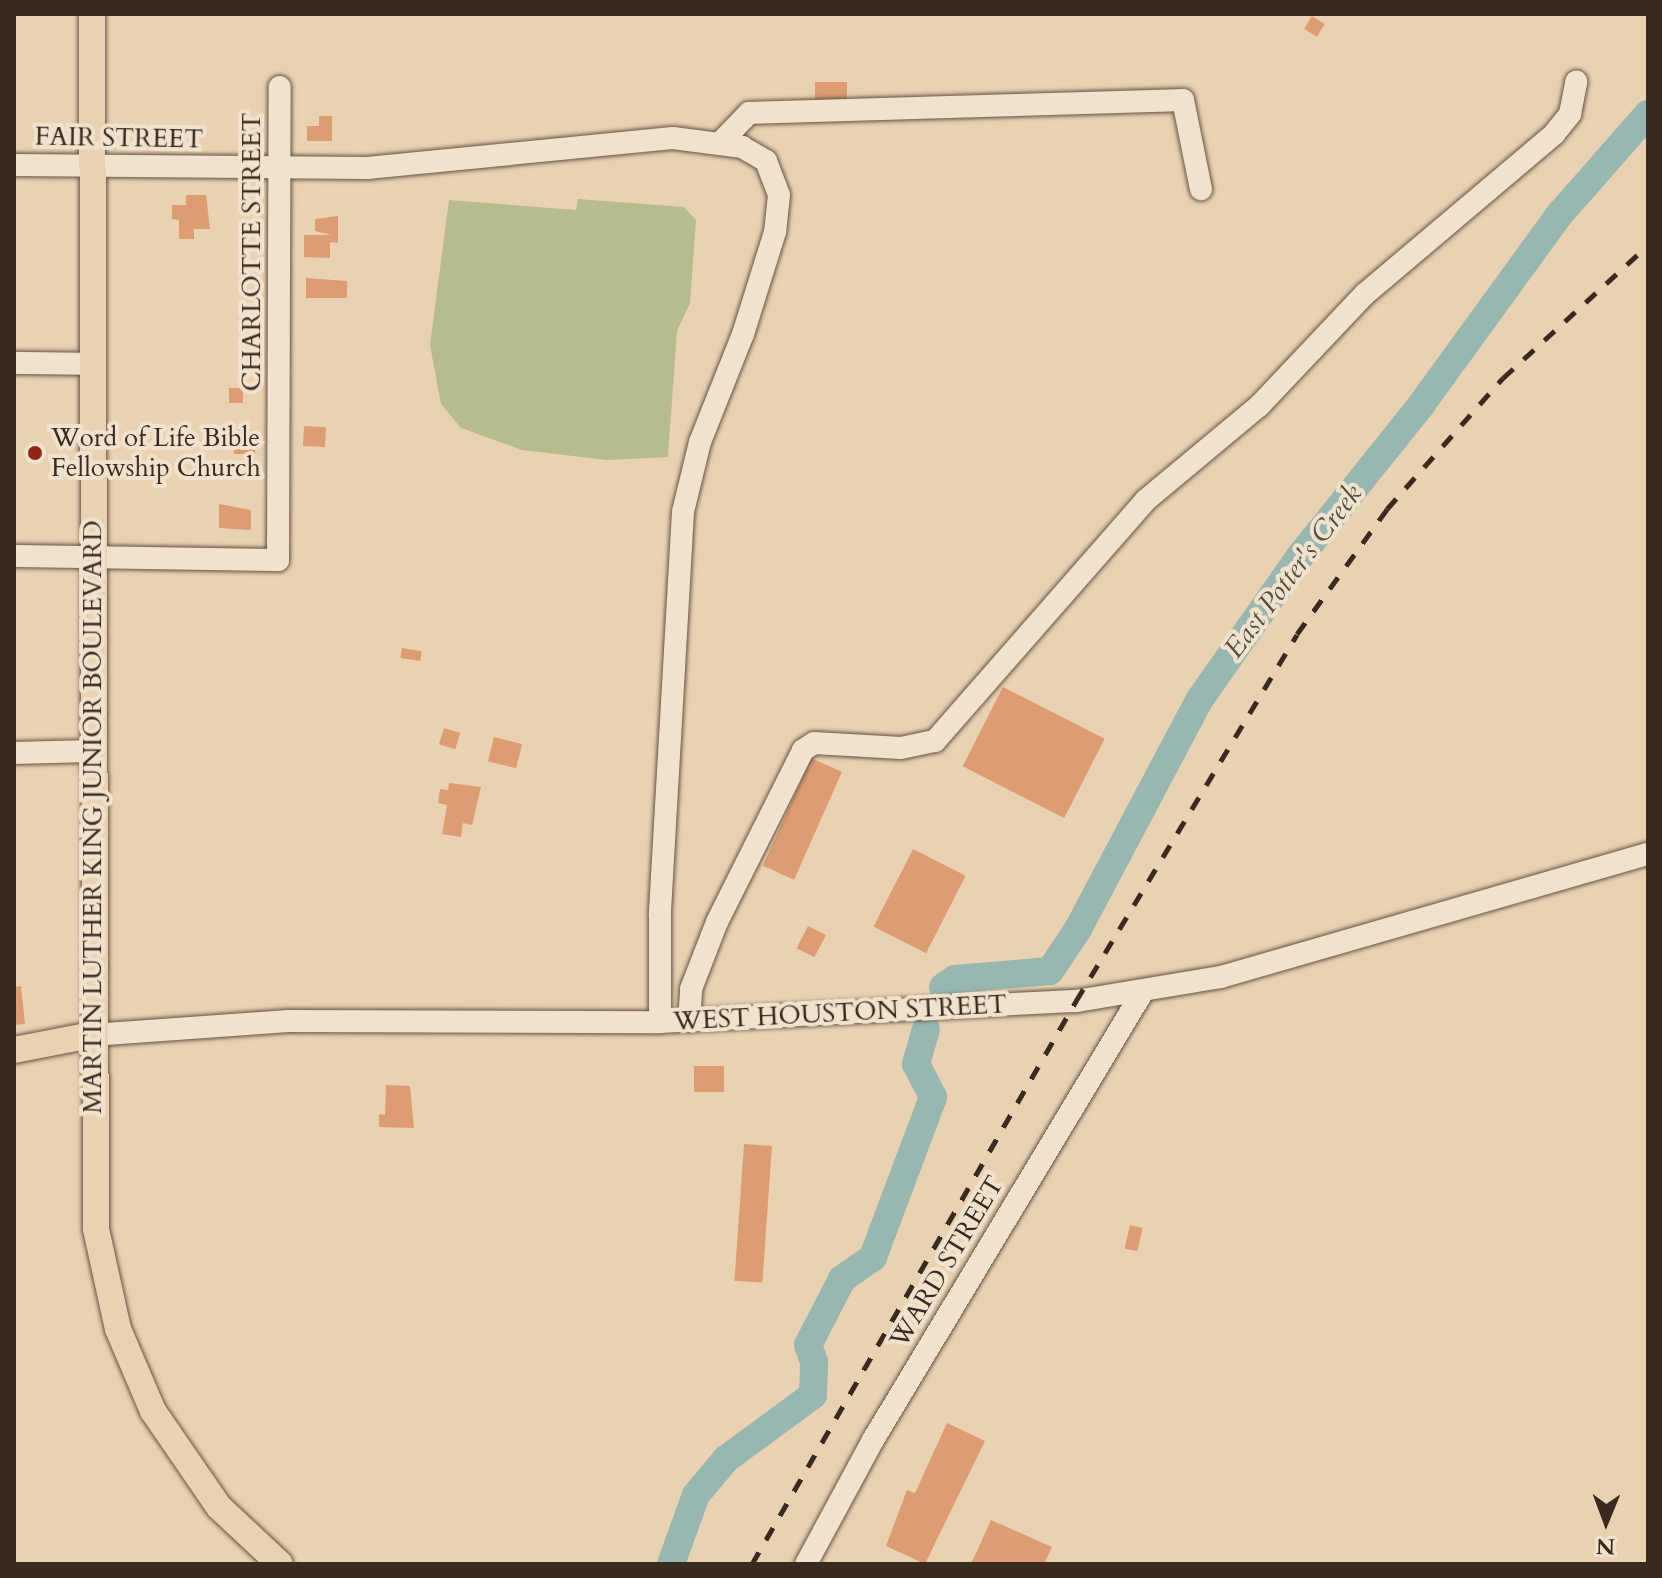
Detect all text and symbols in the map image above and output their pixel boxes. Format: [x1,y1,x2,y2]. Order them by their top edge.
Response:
street label: CHARLOTTE STREET [236,113,268,391]
street label: FAIR STREET [35,121,203,155]
place label: Word of Life Bible Fellowship Church [51,422,261,484]
marker: Word of Life Bible Fellowship Church [26,444,44,462]
water label: East Potter's Creek [1217,478,1369,664]
street label: MARTIN LUTHER KING JUNIOR BOULEVARD [77,520,109,1114]
street label: WEST HOUSTON STREET [672,989,1008,1037]
street label: WARD STREET [884,1171,1010,1353]
north arrow [1566,1482,1646,1562]
text: N [1596,1531,1615,1561]

